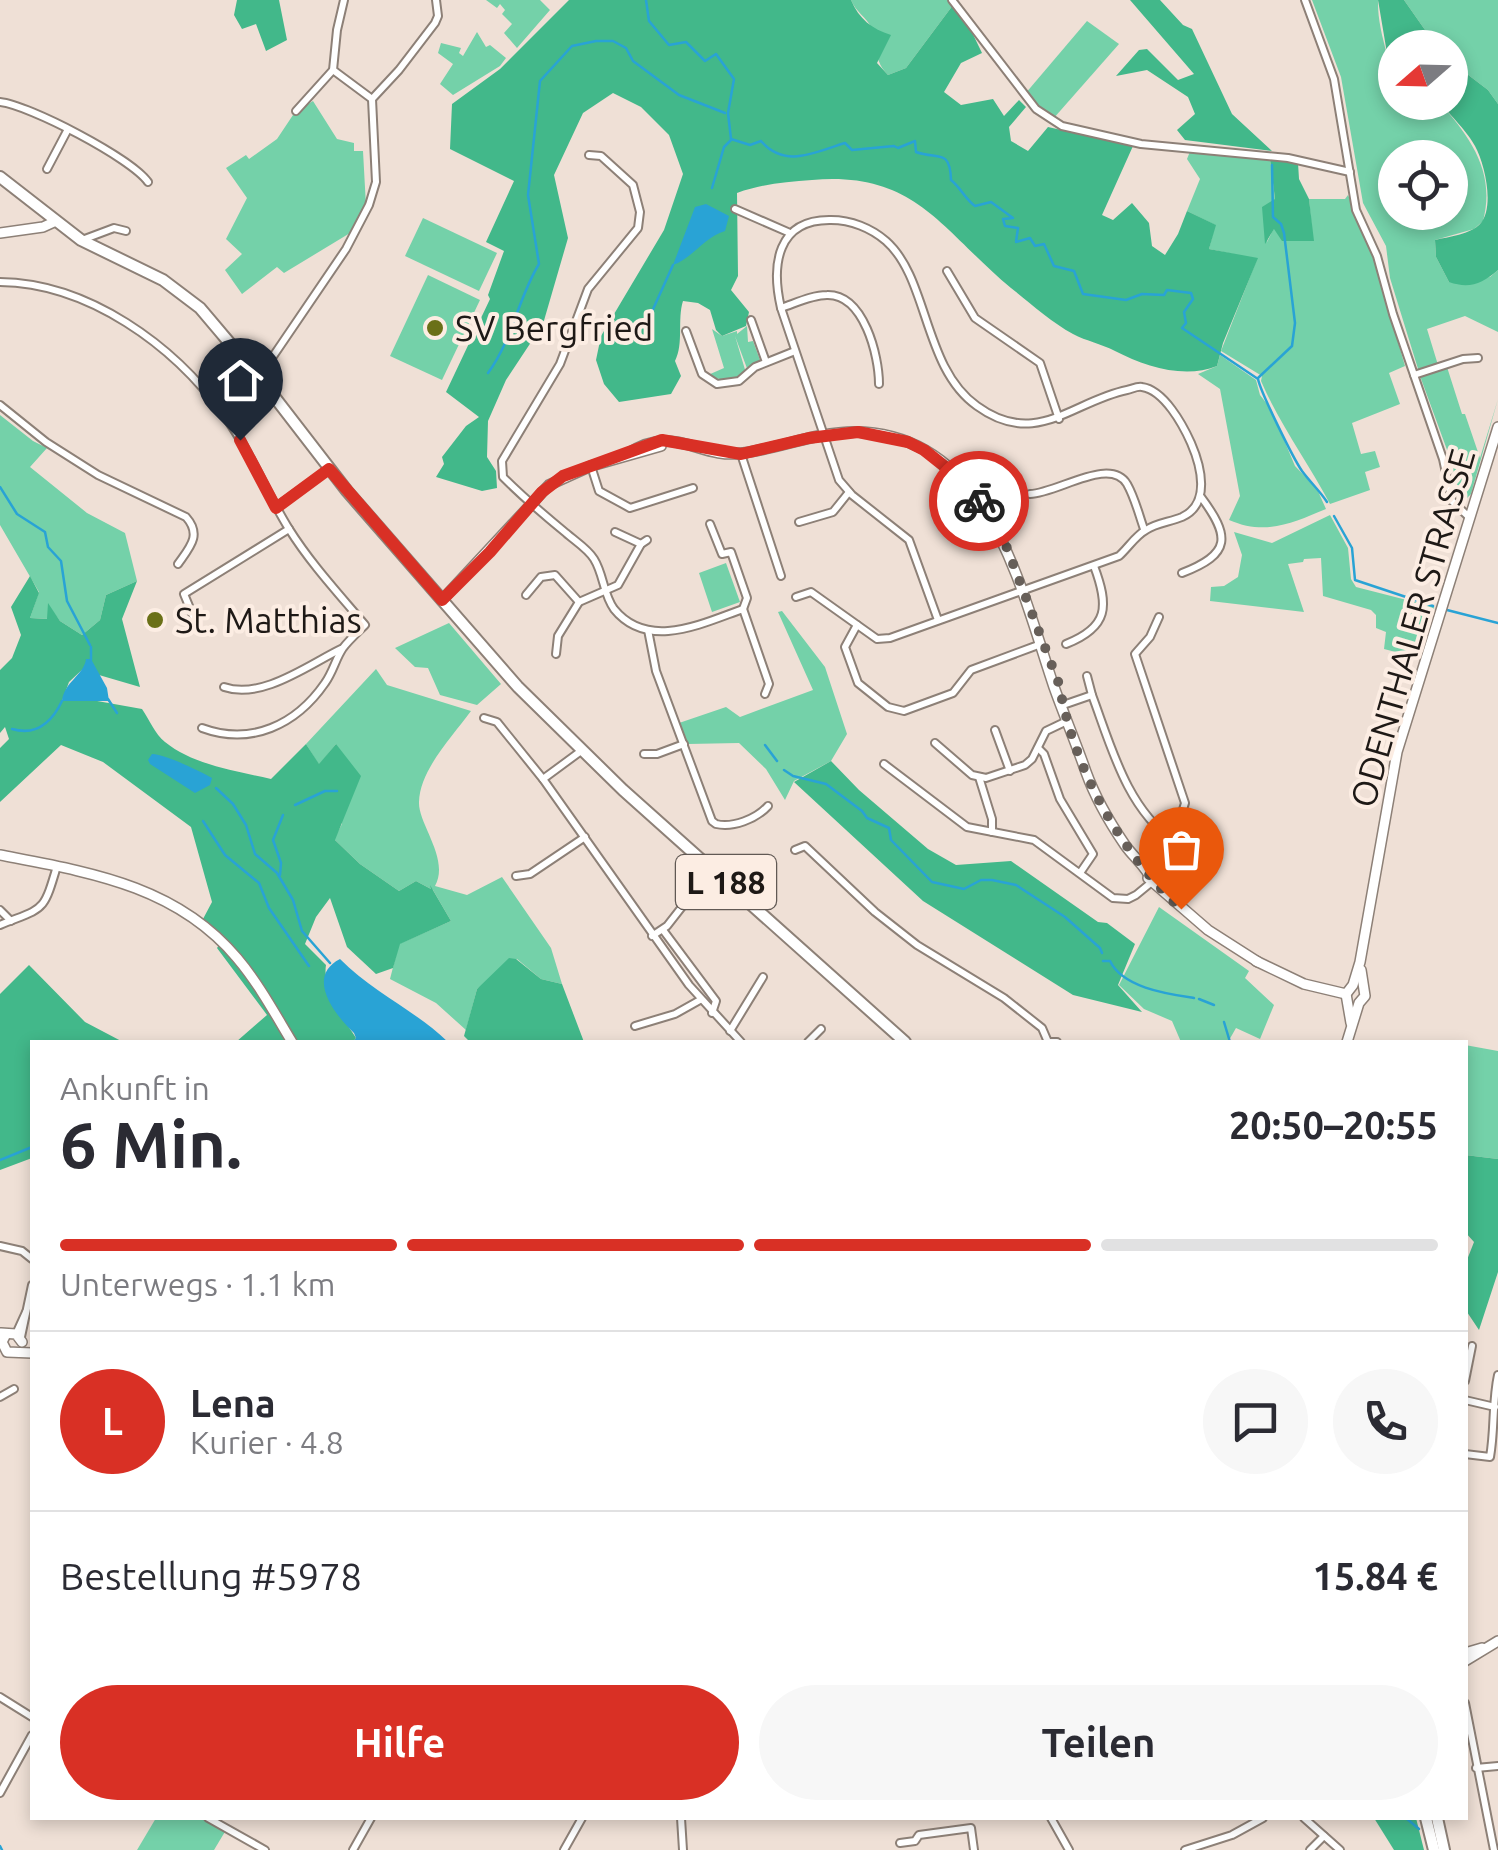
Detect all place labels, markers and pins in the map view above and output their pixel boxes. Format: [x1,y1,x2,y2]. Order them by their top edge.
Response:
place label: SV Bergfried [455,308,653,348]
marker: SV Bergfried [424,317,446,339]
pin [198,338,283,441]
place label: St. Matthias [175,600,362,640]
marker: St. Matthias [144,609,166,631]
pin [1139,807,1224,910]

